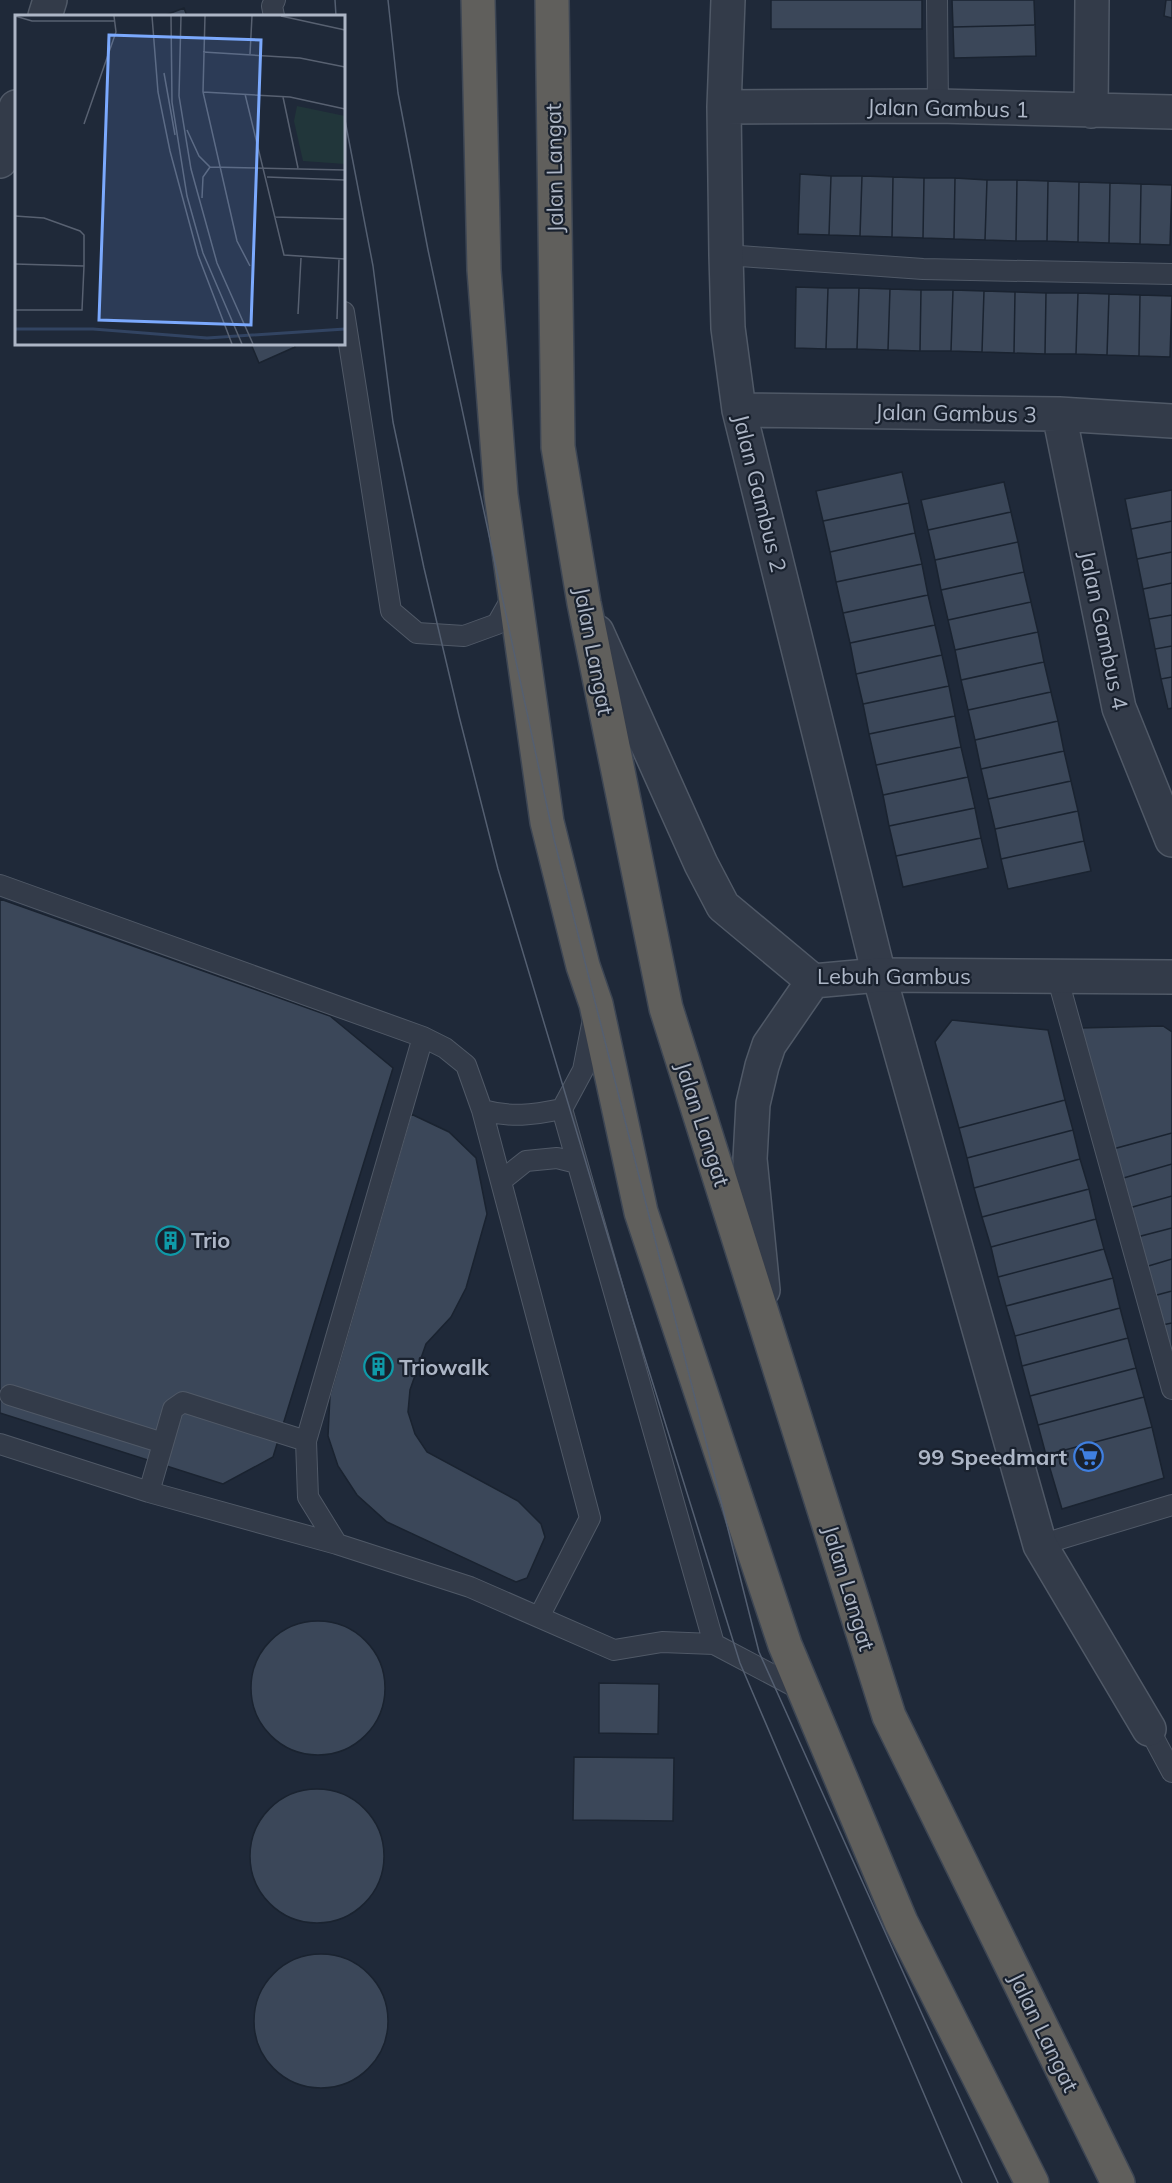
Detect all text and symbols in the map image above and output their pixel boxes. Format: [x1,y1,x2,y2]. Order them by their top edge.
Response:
inset map [15,15,345,345]
street label: Jalan Gambus 1 [867,93,1029,123]
street label: Jalan Langat [539,103,569,233]
street label: Jalan Gambus 3 [875,398,1037,428]
street label: Jalan Gambus 2 [727,411,793,575]
street label: Jalan Gambus 4 [1073,548,1135,712]
street label: Jalan Langat [568,585,620,718]
street label: Lebuh Gambus [817,962,971,990]
street label: Jalan Langat [670,1058,736,1190]
building icon: Trio [154,1224,186,1256]
place label: Trio [191,1226,230,1254]
building icon: Triowalk [362,1351,394,1383]
place label: Triowalk [399,1353,490,1381]
supermarket icon: 99 Speedmart [1072,1441,1104,1473]
place label: 99 Speedmart [918,1443,1067,1471]
street label: Jalan Langat [817,1522,881,1654]
street label: Jalan Langat [1003,1968,1085,2097]

